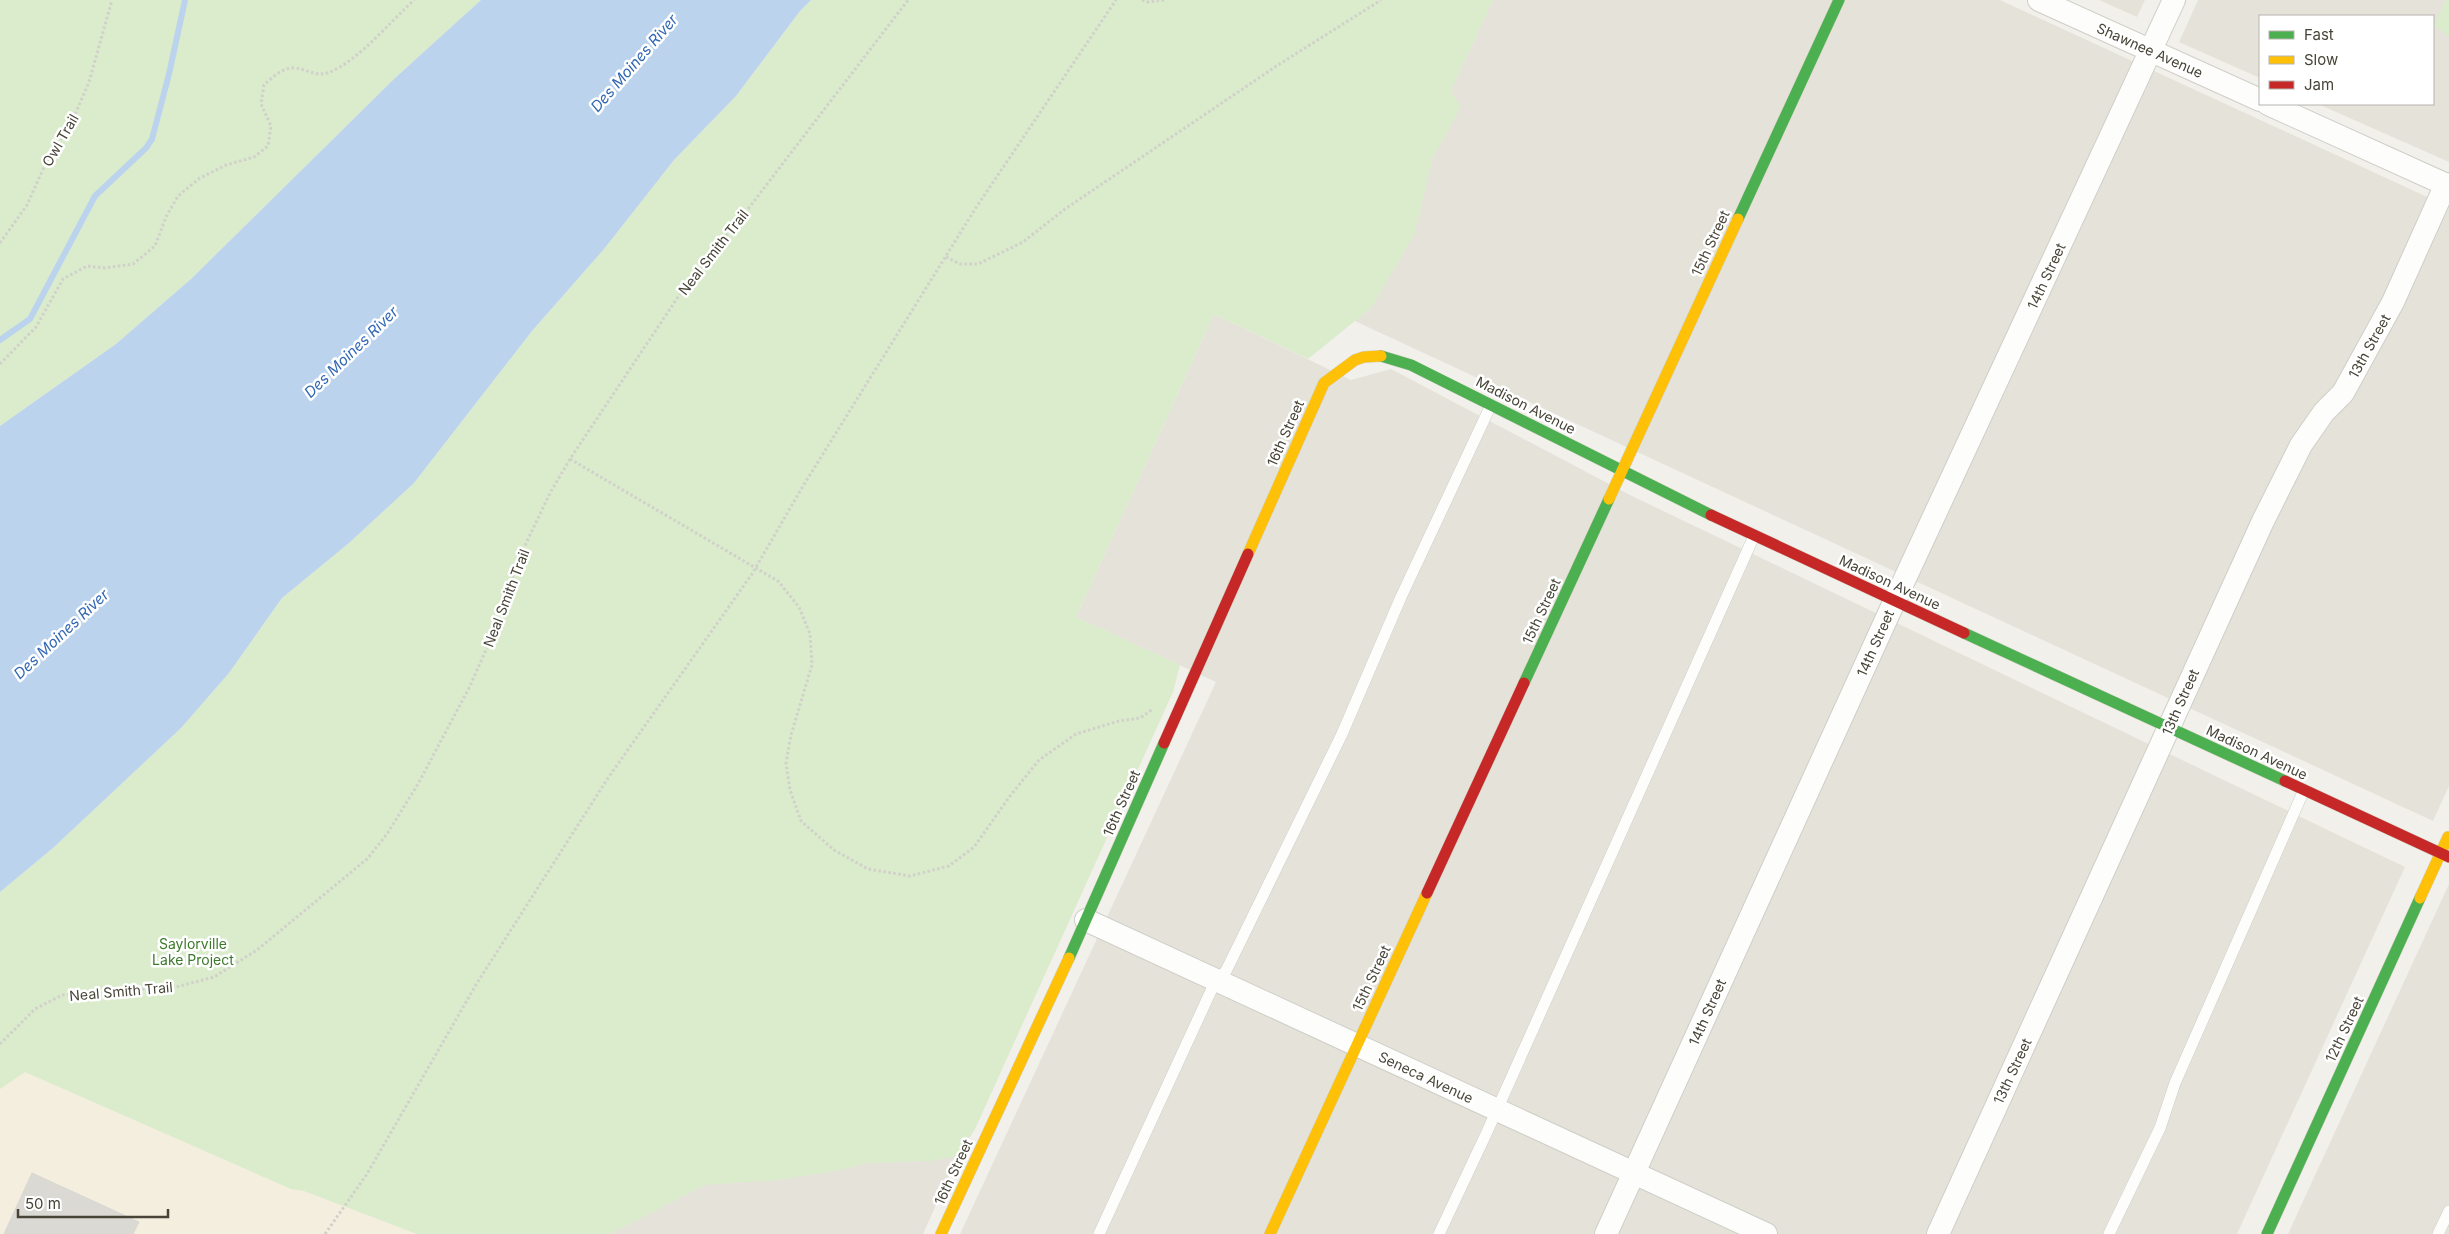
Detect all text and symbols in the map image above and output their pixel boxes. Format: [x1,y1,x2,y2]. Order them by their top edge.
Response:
water label: Des Moines River [586,10,682,116]
legend [2259,15,2434,105]
street label: Shawnee Avenue [2094,19,2206,81]
text: Fast [2304,25,2334,44]
text: Slow [2304,50,2338,69]
text: Jam [2304,75,2334,94]
street label: Owl Trail [38,111,82,169]
street label: Neal Smith Trail [674,206,752,298]
street label: 15th Street [1687,207,1733,279]
street label: 14th Street [2023,240,2069,312]
water label: Des Moines River [300,302,402,402]
street label: 13th Street [2344,311,2394,381]
street label: Madison Avenue [1473,373,1579,437]
street label: 16th Street [1263,397,1307,469]
street label: Neal Smith Trail [479,547,533,649]
street label: Madison Avenue [1837,551,1943,613]
street label: 15th Street [1518,575,1564,647]
water label: Des Moines River [9,585,113,683]
street label: 14th Street [1853,607,1897,679]
street label: 13th Street [2158,666,2202,738]
street label: Madison Avenue [2204,721,2310,783]
street label: 16th Street [1099,767,1143,839]
park label: Saylorville Lake Project [152,935,234,968]
street label: 15th Street [1348,942,1394,1014]
street label: 14th Street [1685,976,1729,1048]
street label: Neal Smith Trail [69,978,173,1004]
street label: 12th Street [2321,993,2367,1065]
street label: 13th Street [1989,1035,2035,1107]
street label: Seneca Avenue [1376,1048,1476,1106]
street label: 16th Street [930,1136,976,1208]
scale bar [18,1186,168,1218]
text: 50 m [25,1194,61,1213]

